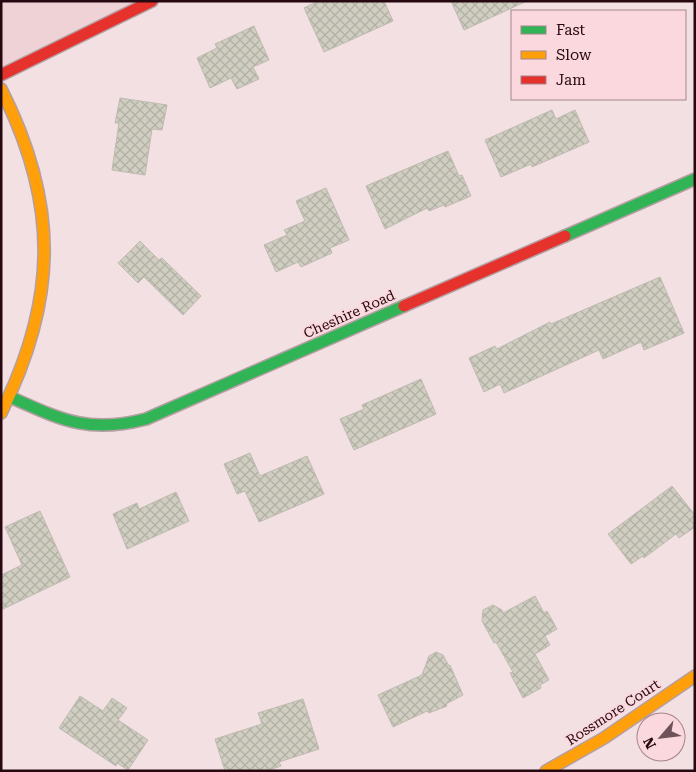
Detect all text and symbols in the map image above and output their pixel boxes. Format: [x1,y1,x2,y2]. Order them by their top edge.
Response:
legend [511,10,686,100]
text: Fast [556,21,586,39]
text: Slow [556,46,592,64]
text: Jam [556,71,586,89]
street label: Cheshire Road [301,287,397,341]
street label: Rossmore Court [563,676,663,748]
north arrow [636,712,686,762]
text: N [640,734,659,752]

